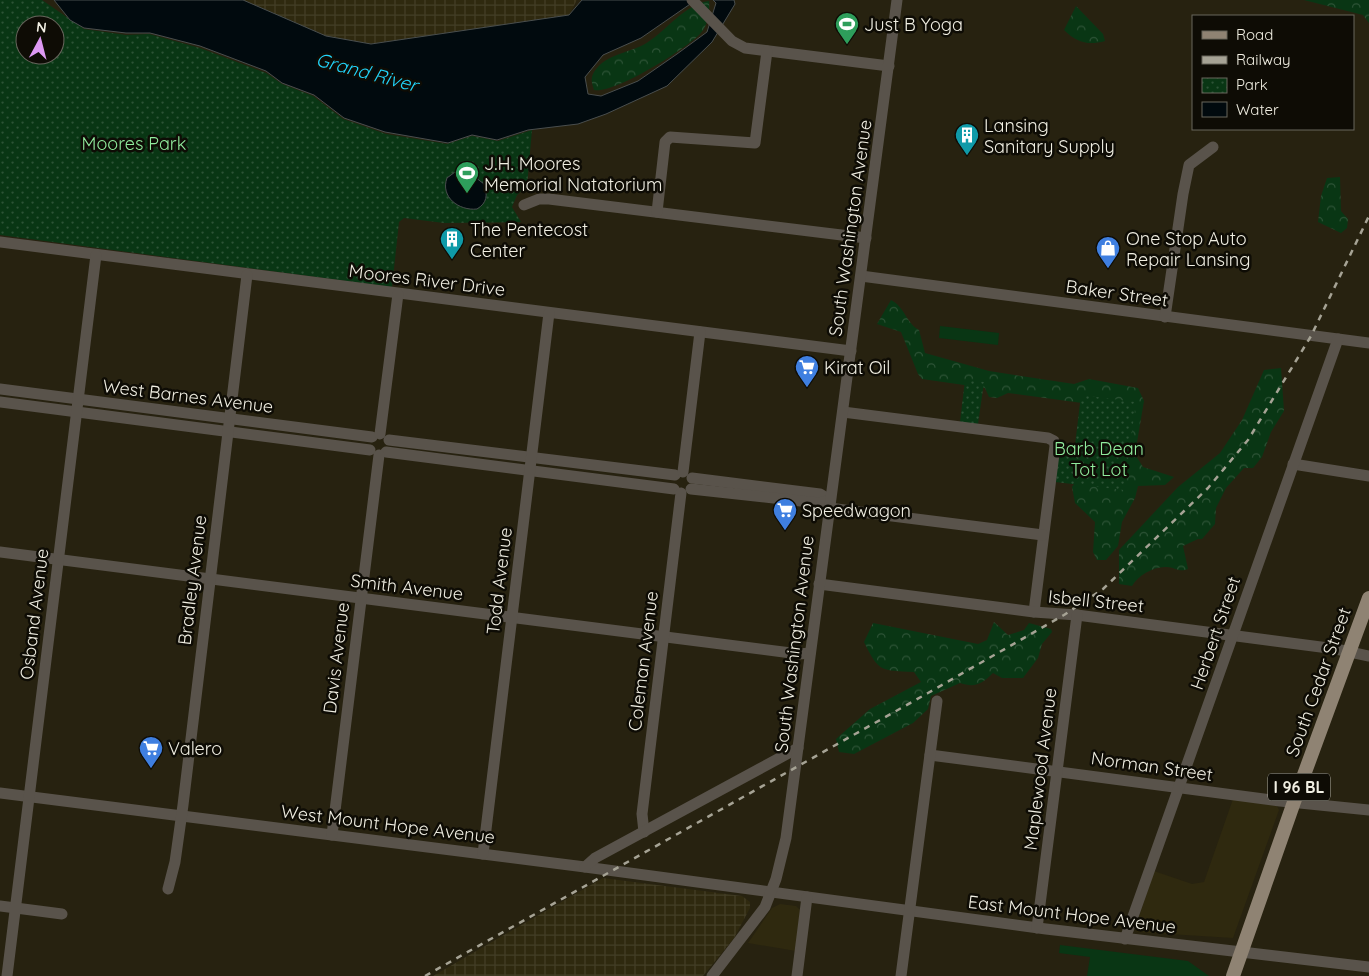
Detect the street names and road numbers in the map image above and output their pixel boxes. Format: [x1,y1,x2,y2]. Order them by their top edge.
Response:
street label: South Washington Avenue [823,118,877,338]
street label: Moores River Drive [347,259,507,301]
street label: Baker Street [1064,274,1170,312]
street label: West Barnes Avenue [101,374,275,418]
street label: Bradley Avenue [173,514,211,646]
street label: Todd Avenue [481,526,517,636]
street label: South Washington Avenue [769,534,819,754]
street label: Osband Avenue [15,547,53,681]
street label: Smith Avenue [349,569,465,605]
street label: Herbert Street [1185,573,1245,693]
street label: Isbell Street [1047,585,1145,617]
street label: Coleman Avenue [623,590,663,732]
street label: Davis Avenue [318,601,354,715]
street label: South Cedar Street [1280,604,1356,760]
street label: Maplewood Avenue [1019,686,1061,852]
street label: Norman Street [1090,746,1214,786]
road number: I 96 BL [1268,774,1330,800]
street label: West Mount Hope Avenue [280,799,496,849]
street label: East Mount Hope Avenue [967,890,1177,938]

